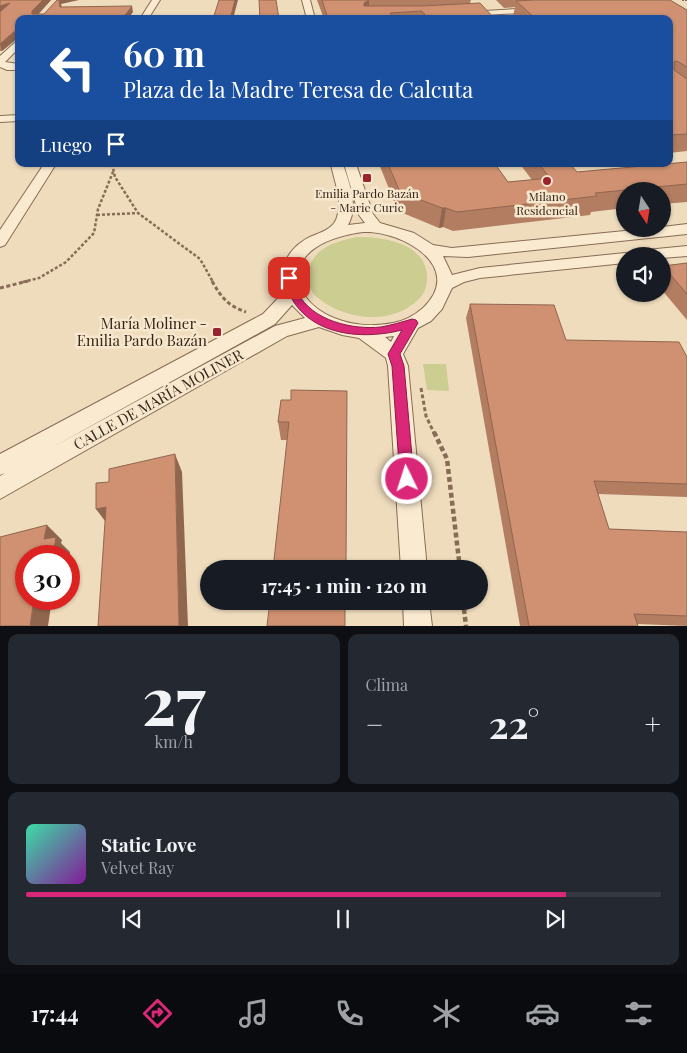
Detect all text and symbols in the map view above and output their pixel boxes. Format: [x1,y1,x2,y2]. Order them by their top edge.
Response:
text: 60 m [123,29,205,76]
icon: left [40,35,105,100]
text: Plaza de la Madre Teresa de Calcuta [123,74,473,104]
icon: arrive [102,130,130,158]
text: Luego [40,131,92,157]
marker: Emilia Pardo Bazán - Marie Curie [361,172,373,184]
marker: Milano Residencial [541,175,553,187]
north arrow [616,182,671,238]
map controls [616,182,671,302]
place label: Emilia Pardo Bazán - Marie Curie [315,185,419,215]
place label: Milano Residencial [516,188,578,218]
button: sound [616,247,671,302]
pin [268,257,310,299]
icon: arrive [275,264,303,292]
place label: María Moliner - Emilia Pardo Bazán [77,313,207,350]
marker: María Moliner - Emilia Pardo Bazán [211,326,223,338]
street label: CALLE DE MARÍA MOLINER [70,344,247,454]
position arrow [380,452,432,504]
speed limit sign: 30 [15,545,80,610]
text: 17:45 · 1 min · 120 m [261,572,427,598]
text: 27 [142,655,206,741]
text: Clima [366,674,408,695]
text: 22° [489,698,539,749]
text: − [366,705,384,742]
text: + [645,705,661,742]
text: km/h [155,731,193,752]
text: Static Love [101,831,196,857]
text: Velvet Ray [101,857,174,878]
icon: previous [118,905,146,933]
icon: pause [329,905,357,933]
icon: next [541,905,569,933]
icon: directions [140,996,175,1031]
icon: music [236,996,271,1031]
icon: phone [332,996,367,1031]
icon: climate [429,996,464,1031]
icon: car [525,996,560,1031]
icon: filters [621,996,656,1031]
text: 17:44 [31,998,79,1028]

